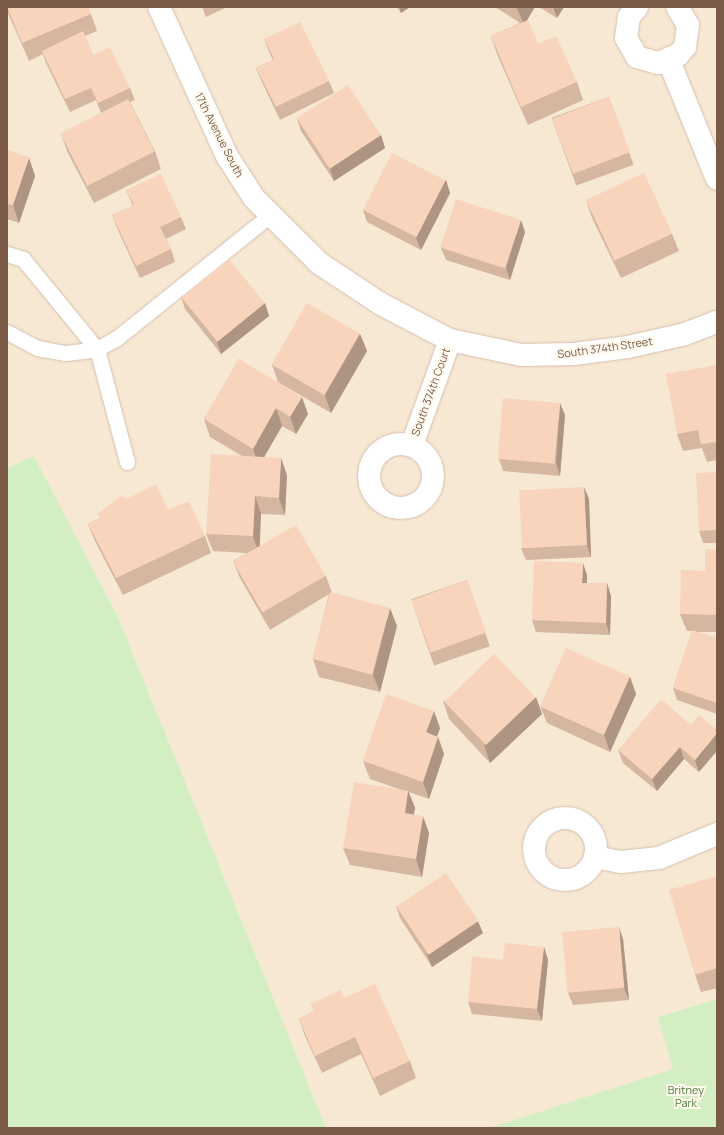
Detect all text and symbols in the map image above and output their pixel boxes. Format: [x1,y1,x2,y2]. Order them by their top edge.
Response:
street label: 17th Avenue South [192,90,246,180]
street label: South 374th Street [557,335,653,361]
street label: South 374th Court [409,346,453,438]
park label: Britney Park [668,1084,704,1110]

